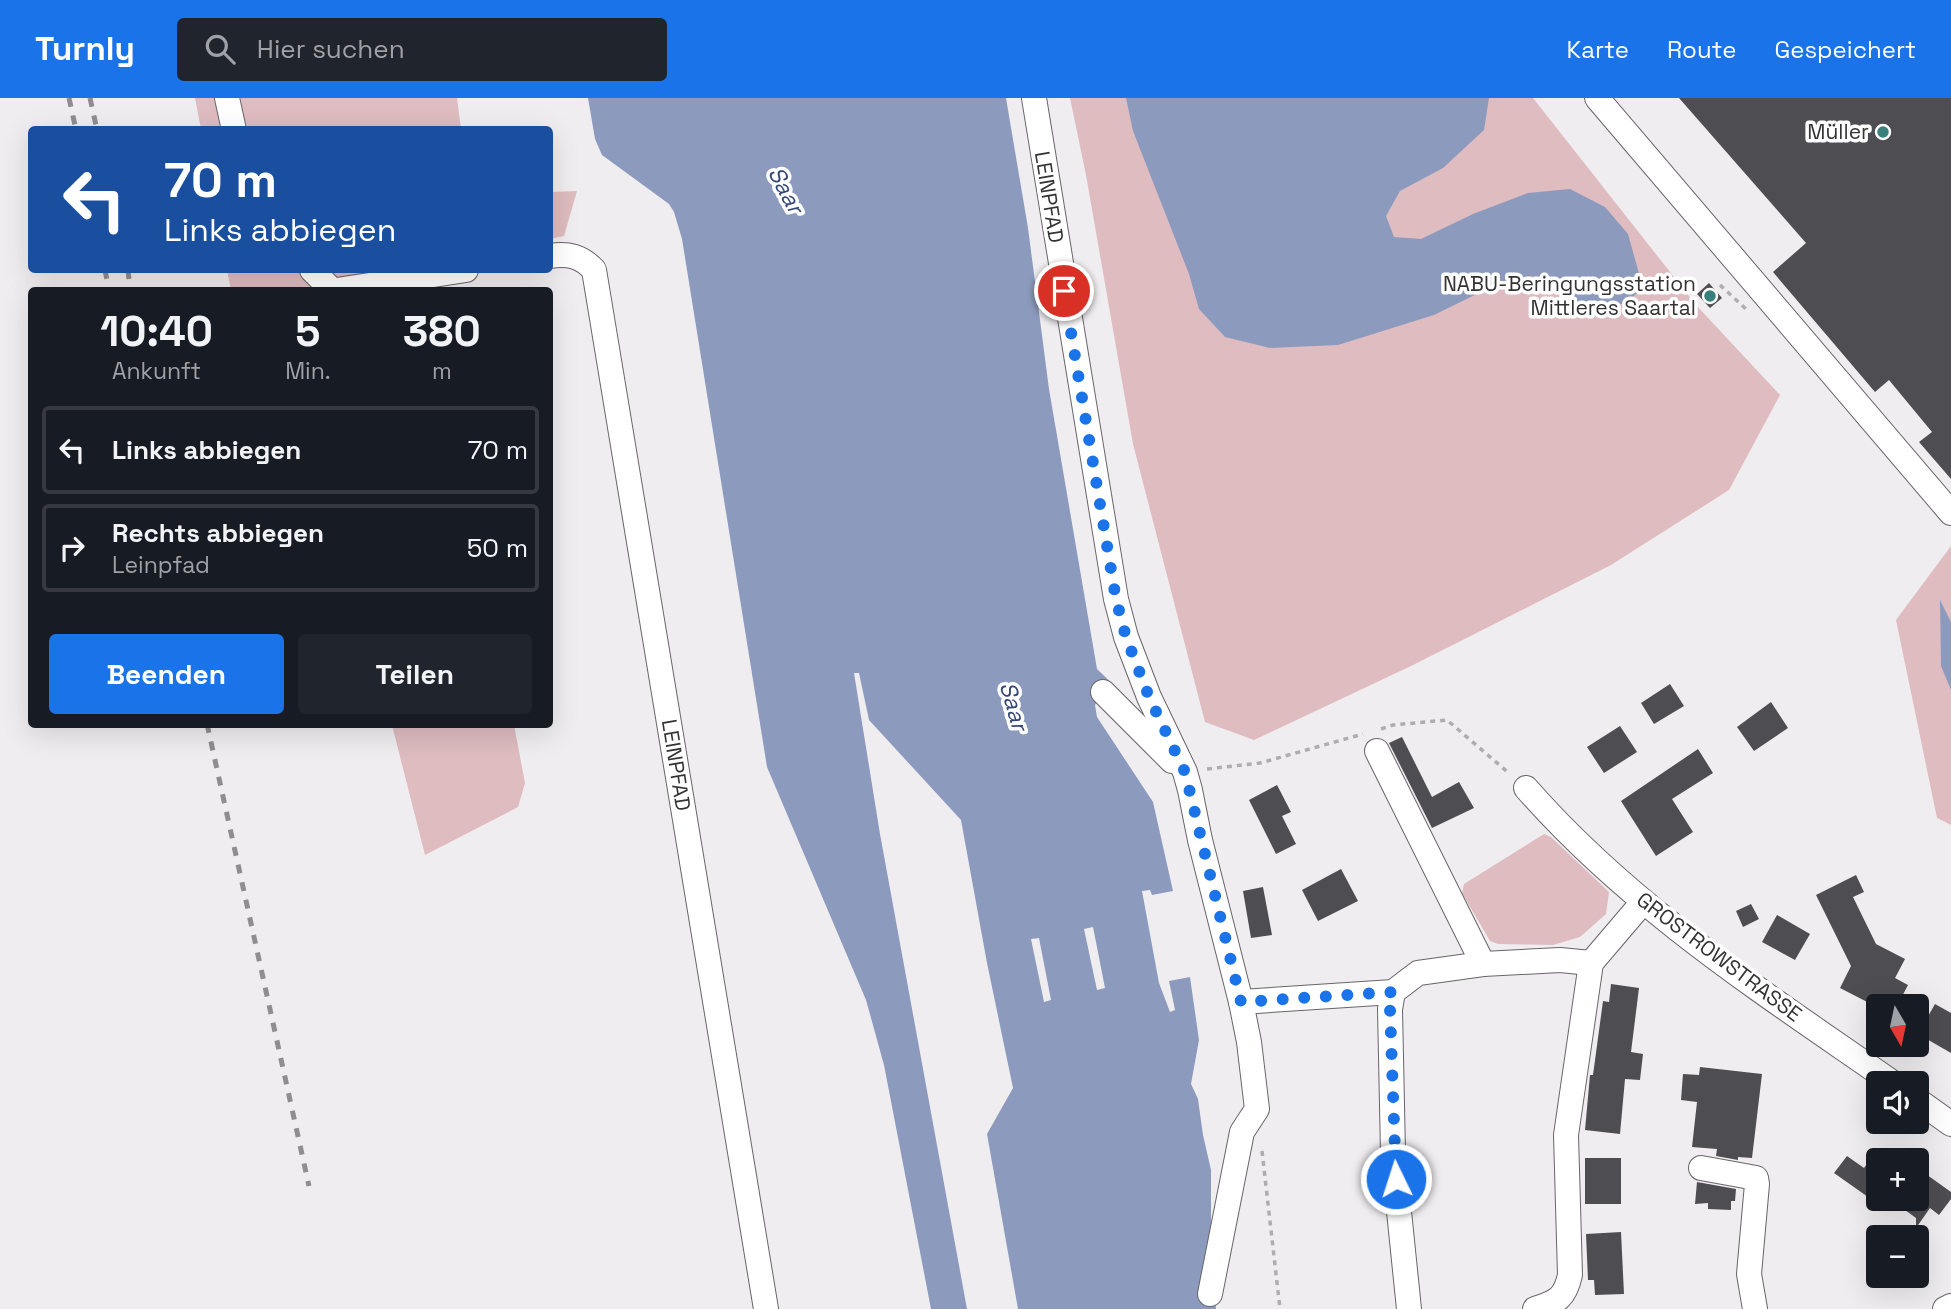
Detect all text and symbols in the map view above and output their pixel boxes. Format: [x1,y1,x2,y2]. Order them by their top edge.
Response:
search box [177,18,667,81]
text: Turnly [35,28,135,70]
icon: search [201,30,239,68]
text: Hier suchen [257,32,405,66]
text: Karte [1567,34,1629,65]
text: Route [1667,34,1736,65]
text: Gespeichert [1774,34,1916,65]
place label: Müller [1807,118,1869,145]
marker: Müller [1875,124,1891,140]
text: 70 m [164,149,277,211]
street label: LEINPFAD [1029,149,1070,245]
icon: left [49,154,140,245]
water label: Saar [761,161,812,221]
text: Links abbiegen [164,210,396,250]
pin [1034,261,1094,321]
place label: NABU-Beringungsstation Mittleres Saartal [1443,270,1696,321]
icon: arrive [1045,272,1083,310]
marker: NABU-Beringungsstation Mittleres Saartal [1702,288,1718,304]
text: 10:40 [100,305,213,358]
text: 5 [295,305,320,358]
text: 380 [403,305,481,358]
text: Ankunft [112,356,201,386]
text: Min. [285,356,331,386]
text: m [432,356,452,386]
icon: left [53,431,91,469]
text: Links abbiegen [112,433,301,467]
text: 70 m [468,433,528,467]
text: Rechts abbiegen [112,516,324,550]
icon: right [53,529,91,567]
text: 50 m [467,531,528,565]
text: Leinpfad [112,550,210,580]
button: Beenden [49,634,284,714]
button: Teilen [298,634,532,714]
water label: Saar [993,678,1036,736]
street label: LEINPFAD [656,717,697,813]
street label: GROSTROWSTRASSE [1631,886,1807,1028]
north arrow [1866,994,1928,1057]
map controls [1866,994,1929,1288]
button: sound [1866,1071,1929,1134]
position arrow [1359,1142,1433,1216]
button: + [1866,1148,1929,1211]
button: − [1866,1225,1929,1288]

